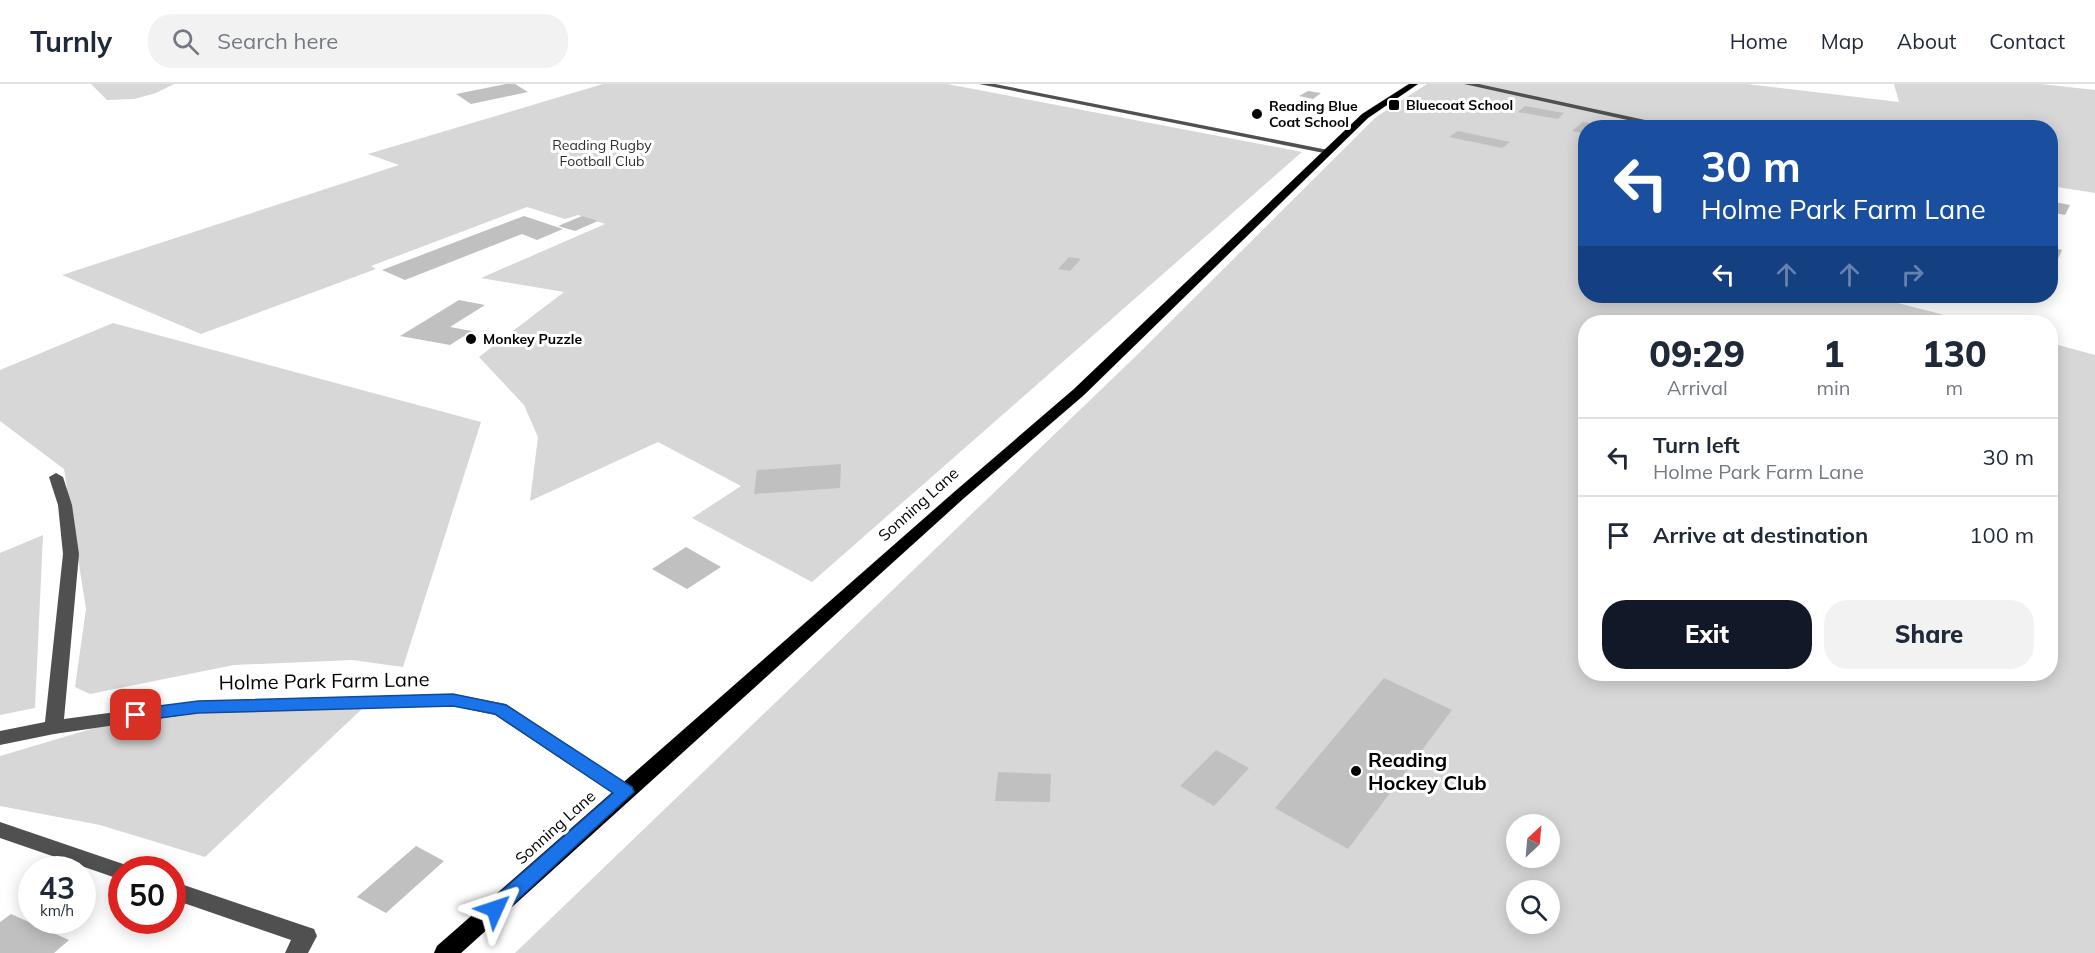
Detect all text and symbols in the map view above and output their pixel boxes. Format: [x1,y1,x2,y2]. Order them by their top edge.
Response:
search box [148,14,568,68]
text: Turnly [30,24,112,59]
icon: search [169,25,202,58]
text: Search here [217,27,338,55]
text: Home [1730,28,1788,54]
text: Map [1821,28,1864,54]
text: About [1897,28,1956,54]
text: Contact [1989,28,2065,54]
place label: Bluecoat School [1406,96,1513,114]
place label: Reading Blue Coat School [1269,97,1358,131]
marker: Bluecoat School [1387,98,1401,112]
marker: Reading Blue Coat School [1250,107,1264,121]
park label: Reading Rugby Football Club [552,136,652,170]
text: 30 m [1701,140,1801,193]
icon: left [1602,144,1680,222]
text: Holme Park Farm Lane [1701,192,1986,226]
icon: left [1707,258,1740,291]
icon: ahead [1770,258,1803,291]
icon: ahead [1833,258,1866,291]
icon: right [1896,258,1929,291]
place label: Monkey Puzzle [483,330,582,348]
text: 09:29 [1649,331,1745,376]
text: 1 [1823,331,1844,376]
text: 130 [1922,331,1987,376]
marker: Monkey Puzzle [464,332,478,346]
text: Arrival [1667,375,1728,400]
text: min [1816,375,1851,400]
text: m [1945,375,1963,400]
text: Turn left [1653,431,1740,459]
icon: left [1602,441,1635,474]
text: 30 m [1983,443,2034,471]
text: Holme Park Farm Lane [1653,459,1864,484]
street label: Sonning Lane [874,463,962,545]
icon: arrive [1602,519,1635,552]
text: Arrive at destination [1653,521,1868,549]
text: 100 m [1969,521,2034,549]
button: Exit [1602,600,1812,669]
button: Share [1824,600,2034,669]
street label: Holme Park Farm Lane [218,666,430,695]
pin [110,689,161,740]
icon: arrive [119,698,152,731]
place label: Reading Hockey Club [1368,747,1487,795]
marker: Reading Hockey Club [1349,764,1363,778]
street label: Sonning Lane [511,786,599,868]
north arrow [1506,814,1560,868]
map controls [1506,814,1560,934]
speed limit sign: 50 [108,856,186,934]
text: 43 [39,869,75,907]
position arrow [463,877,527,941]
button: search [1506,880,1560,934]
text: km/h [40,901,74,920]

